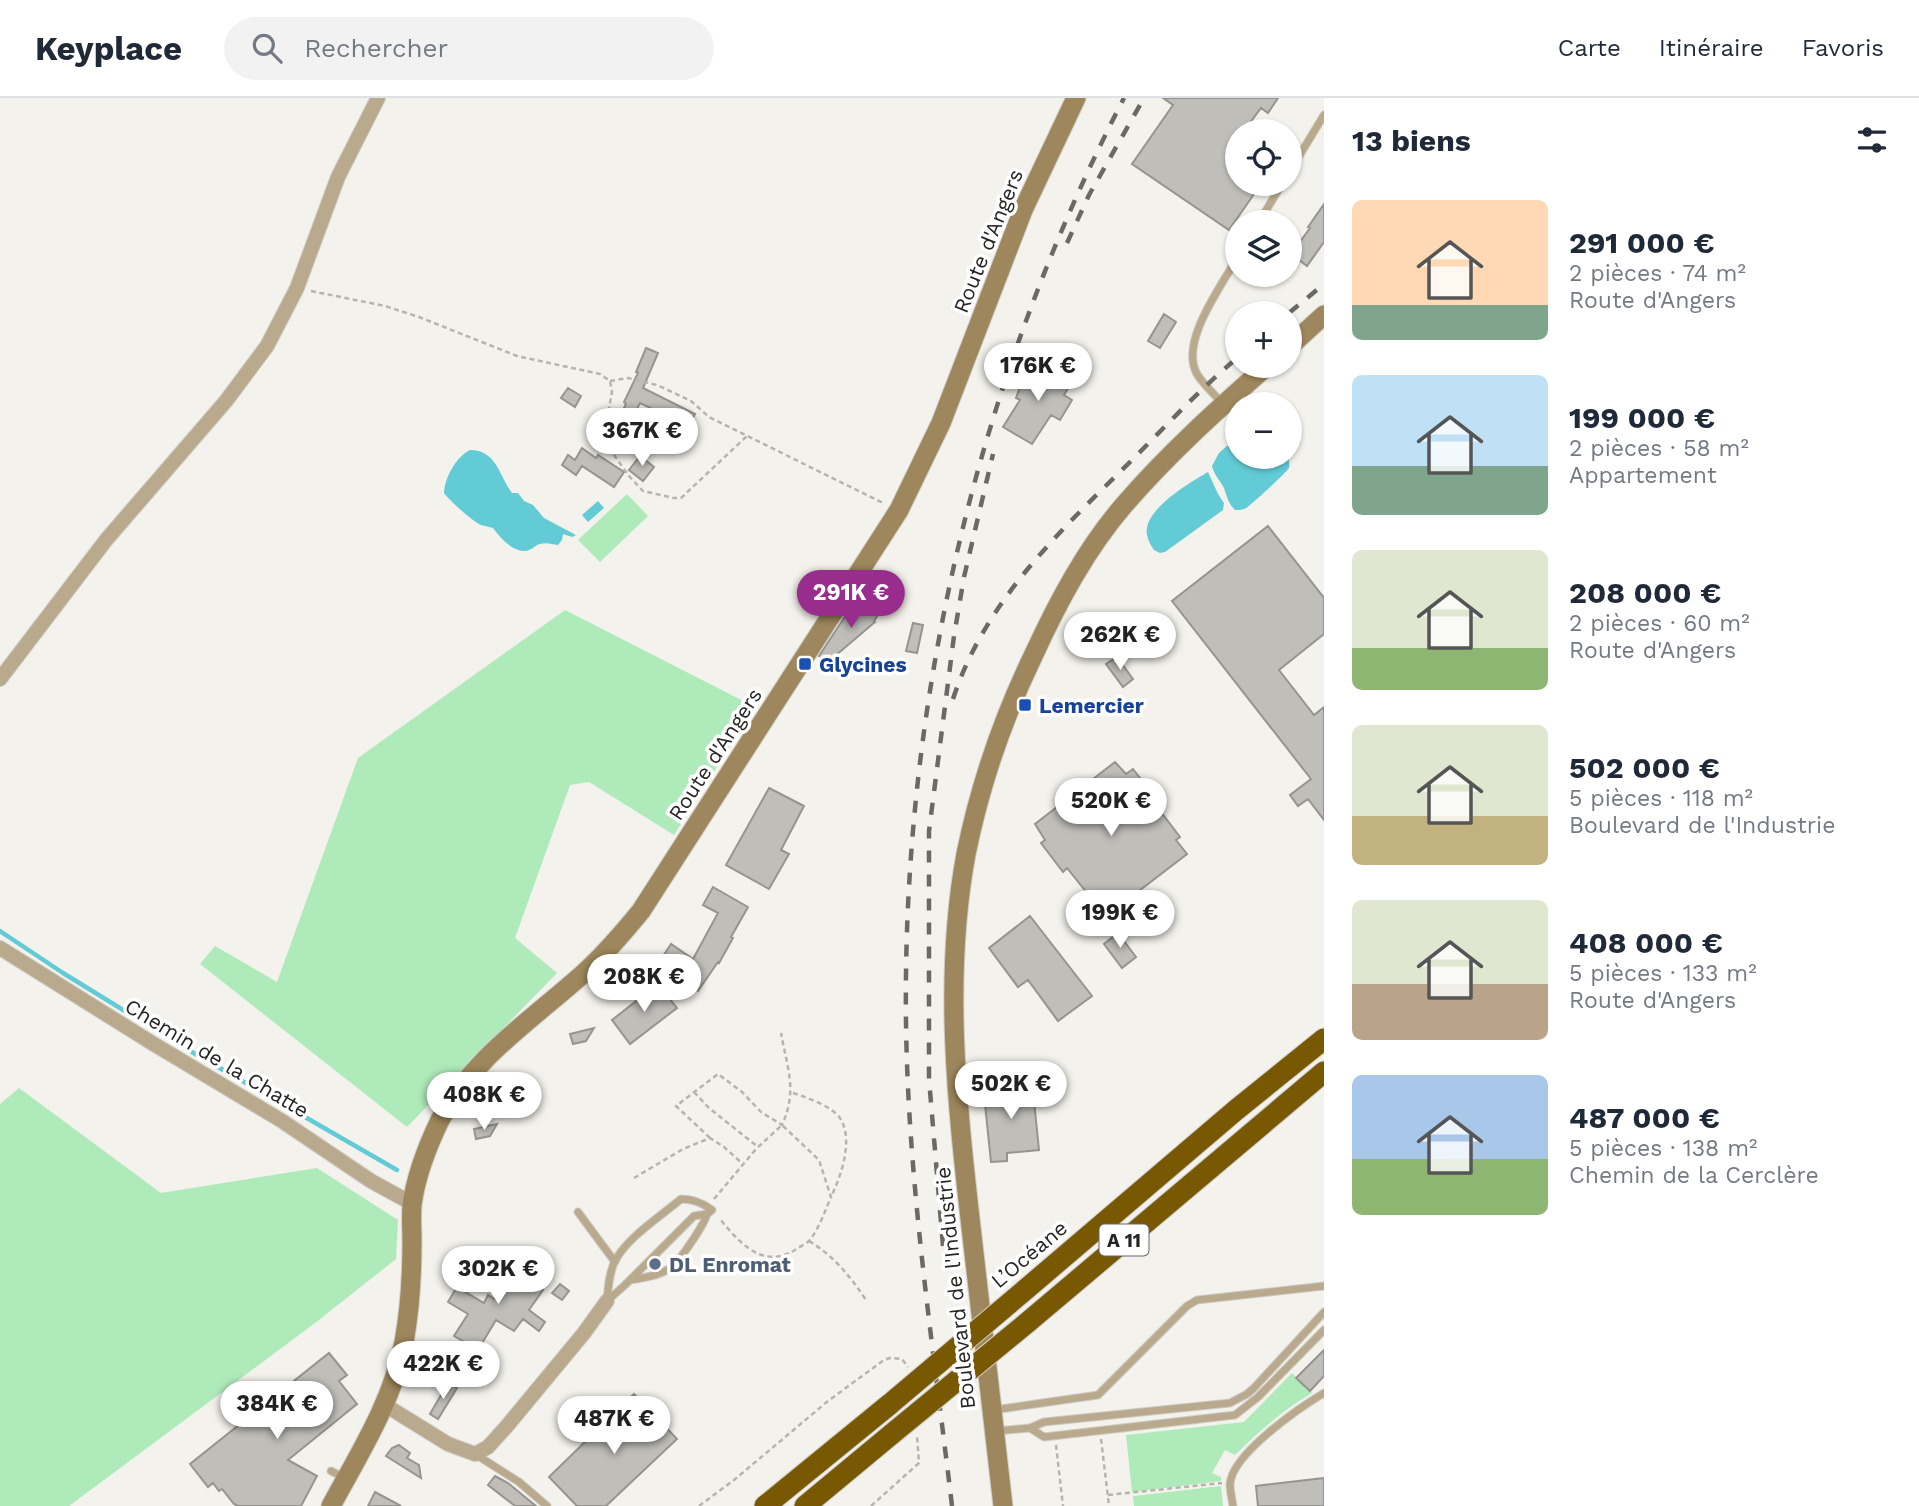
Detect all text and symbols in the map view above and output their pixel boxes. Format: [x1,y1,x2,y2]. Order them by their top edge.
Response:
search box [224,17,714,80]
text: Keyplace [35,29,182,68]
icon: search [248,29,286,67]
text: Rechercher [304,33,448,63]
text: Carte [1558,34,1621,62]
text: Itinéraire [1659,34,1764,62]
text: Favoris [1802,34,1884,62]
map controls [1225,119,1302,469]
button: locate [1225,119,1302,196]
icon: filters [1853,121,1891,159]
text: 13 biens [1352,123,1471,158]
street label: Route d'Angers [948,166,1028,316]
button: layers [1225,210,1302,287]
text: 291 000 € [1569,225,1714,260]
icon: home [1408,228,1492,312]
text: 2 pièces · 74 m² [1569,260,1746,287]
text: Route d'Angers [1569,287,1736,314]
button: + [1225,301,1302,378]
pin: 176K € [981,344,1095,403]
text: 176K € [1000,352,1076,379]
button: − [1225,392,1302,469]
text: 199 000 € [1569,400,1715,435]
icon: home [1408,403,1492,487]
pin: 367K € [585,408,699,468]
text: 367K € [602,417,682,444]
text: 2 pièces · 58 m² [1569,435,1749,462]
text: Appartement [1569,462,1717,489]
pin: 291K € [794,570,908,630]
text: 208 000 € [1569,575,1721,610]
icon: home [1408,578,1492,662]
text: 291K € [813,579,889,606]
text: 2 pièces · 60 m² [1569,610,1750,637]
pin: 262K € [1063,612,1177,672]
text: 262K € [1080,621,1160,648]
text: Route d'Angers [1569,637,1736,664]
place label: Glycines [819,652,907,677]
marker: Glycines [797,656,813,672]
street label: Route d'Angers [663,683,767,825]
place label: Lemercier [1039,693,1144,718]
marker: Lemercier [1017,697,1033,713]
text: 502 000 € [1569,750,1720,785]
icon: home [1408,753,1492,837]
pin: 520K € [1054,778,1168,838]
text: 5 pièces · 118 m² [1569,785,1753,812]
text: 520K € [1071,787,1151,814]
text: Boulevard de l'Industrie [1569,812,1835,839]
pin: 199K € [1063,890,1177,950]
text: 199K € [1082,899,1158,926]
text: 408 000 € [1569,925,1723,960]
icon: home [1408,928,1492,1012]
pin: 208K € [587,954,701,1014]
text: 5 pièces · 133 m² [1569,960,1757,987]
text: 208K € [603,963,685,990]
text: Route d'Angers [1569,987,1736,1014]
street label: Chemin de la Chatte [121,993,313,1123]
pin: 502K € [954,1062,1068,1121]
text: 502K € [971,1070,1051,1097]
pin: 408K € [427,1072,541,1132]
text: 408K € [443,1081,525,1108]
text: 487 000 € [1569,1100,1720,1135]
icon: home [1408,1103,1492,1187]
text: 5 pièces · 138 m² [1569,1135,1757,1162]
text: Chemin de la Cerclère [1569,1162,1819,1189]
street label: Boulevard de l'Industrie [930,1166,980,1410]
street label: L’Océane [986,1215,1072,1293]
road number: A 11 [1100,1224,1148,1256]
pin: 302K € [441,1246,555,1306]
place label: DL Enromat [669,1252,791,1277]
text: 302K € [458,1255,538,1282]
marker: DL Enromat [647,1256,663,1272]
pin: 422K € [386,1342,500,1401]
text: 422K € [403,1350,483,1377]
pin: 384K € [220,1382,334,1441]
text: 384K € [236,1390,318,1417]
pin: 487K € [557,1396,671,1456]
text: 487K € [573,1405,655,1432]

